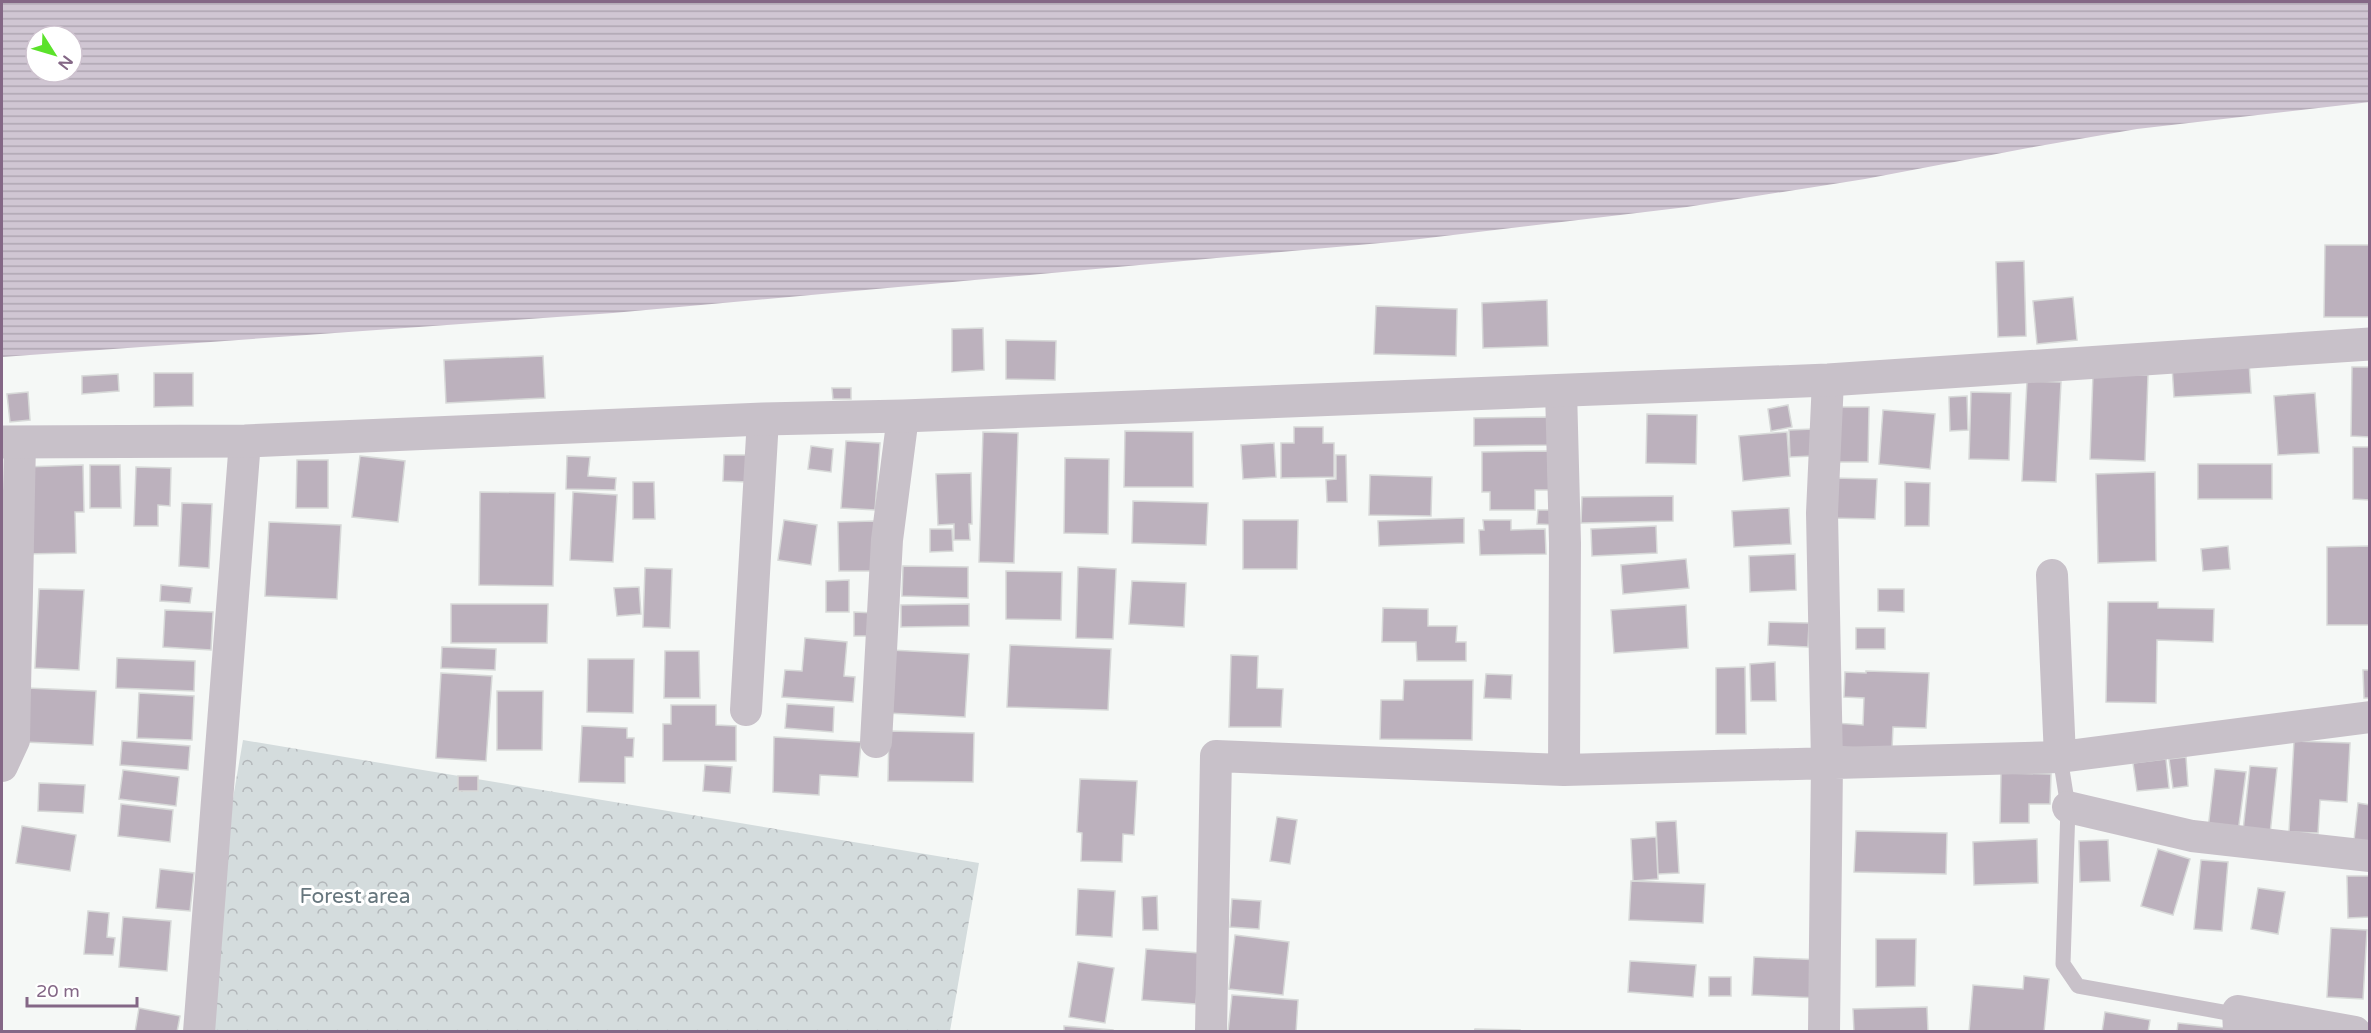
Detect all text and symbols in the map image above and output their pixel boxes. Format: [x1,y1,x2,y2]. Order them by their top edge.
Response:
north arrow [24,24,84,84]
text: N [53,51,77,74]
park label: Forest area [299,884,411,909]
scale bar [27,970,136,1008]
text: 20 m [36,980,80,1002]

